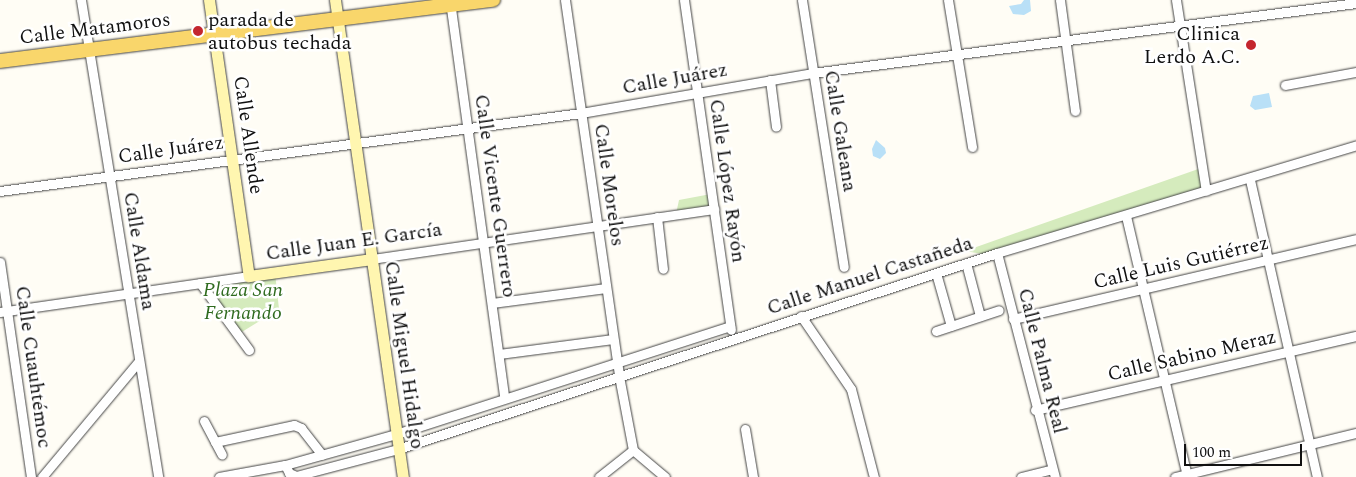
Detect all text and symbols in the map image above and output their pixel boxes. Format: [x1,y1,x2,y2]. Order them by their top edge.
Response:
street label: Calle Matamoros [18,8,172,50]
place label: parada de autobus techada [208,8,351,55]
place label: Clinica Lerdo A.C. [1144,22,1240,69]
marker: parada de autobus techada [192,25,204,37]
marker: Clinica Lerdo A.C. [1244,38,1258,52]
street label: Calle Juárez [620,58,730,100]
street label: Calle Galeana [819,69,861,193]
street label: Calle Allende [228,74,268,196]
street label: Calle Vicente Guerrero [469,93,521,299]
street label: Calle López Rayón [704,98,750,264]
street label: Calle Morelos [589,122,629,248]
street label: Calle Juárez [117,131,225,169]
street label: Calle Aldama [118,190,160,312]
street label: Calle Juan E. García [264,218,444,266]
street label: Calle Manuel Castañeda [764,231,976,321]
street label: Calle Luis Gutiérrez [1091,231,1271,295]
street label: Calle Miguel Hidalgo [379,260,429,450]
park label: Plaza San Fernando [203,279,283,326]
street label: Calle Cuauhtémoc [10,284,56,450]
street label: Calle Palma Real [1012,286,1072,436]
street label: Calle Sabino Meraz [1105,325,1279,387]
scale bar [1186,434,1304,466]
text: 100 m [1192,441,1231,464]

